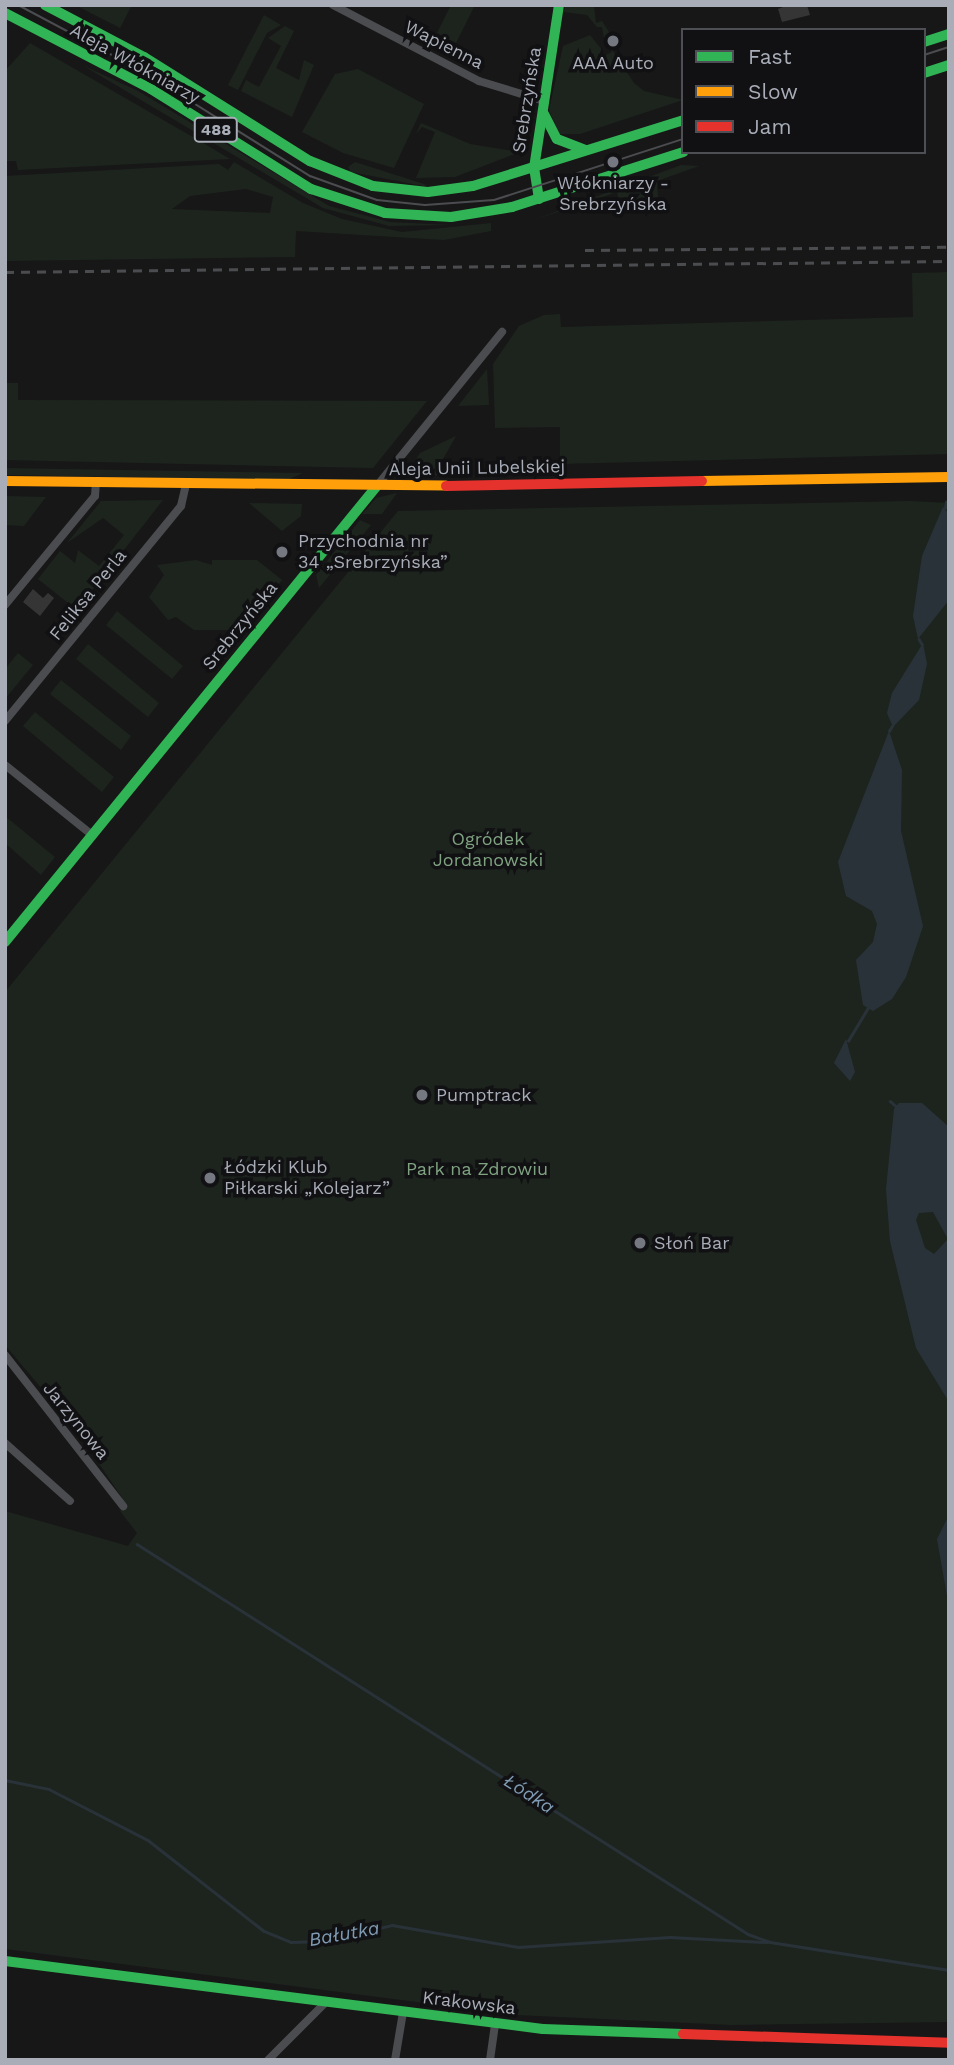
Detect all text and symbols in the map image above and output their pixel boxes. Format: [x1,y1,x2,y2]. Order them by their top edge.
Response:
street label: Wapienna [401,16,487,74]
street label: Aleja Włókniarzy [66,19,204,109]
legend [681,28,926,154]
marker: AAA Auto [605,33,621,49]
text: Fast [748,44,792,69]
street label: Srebrzyńska [508,45,546,155]
place label: AAA Auto [572,52,654,74]
text: Slow [748,79,798,104]
text: Jam [748,114,791,139]
road number: 488 [193,118,239,142]
marker: Włókniarzy - Srebrzyńska [605,154,621,170]
place label: Włókniarzy - Srebrzyńska [557,173,669,216]
street label: Aleja Unii Lubelskiej [388,456,566,480]
place label: Przychodnia nr 34 „Srebrzyńska” [298,531,448,574]
marker: Przychodnia nr 34 „Srebrzyńska” [272,542,292,562]
street label: Feliksa Perla [45,545,131,645]
street label: Srebrzyńska [198,578,282,674]
park label: Ogródek Jordanowski [433,829,543,872]
place label: Pumptrack [436,1084,531,1106]
marker: Pumptrack [414,1087,430,1103]
place label: Łódzki Klub Piłkarski „Kolejarz” [224,1157,390,1200]
park label: Park na Zdrowiu [405,1158,549,1180]
marker: Łódzki Klub Piłkarski „Kolejarz” [202,1170,218,1186]
place label: Słoń Bar [654,1232,730,1254]
marker: Słoń Bar [632,1235,648,1251]
street label: Jarzynowa [38,1378,114,1464]
water label: Łódka [499,1769,559,1819]
water label: Bałutka [307,1917,381,1951]
street label: Krakowska [421,1987,517,2019]

